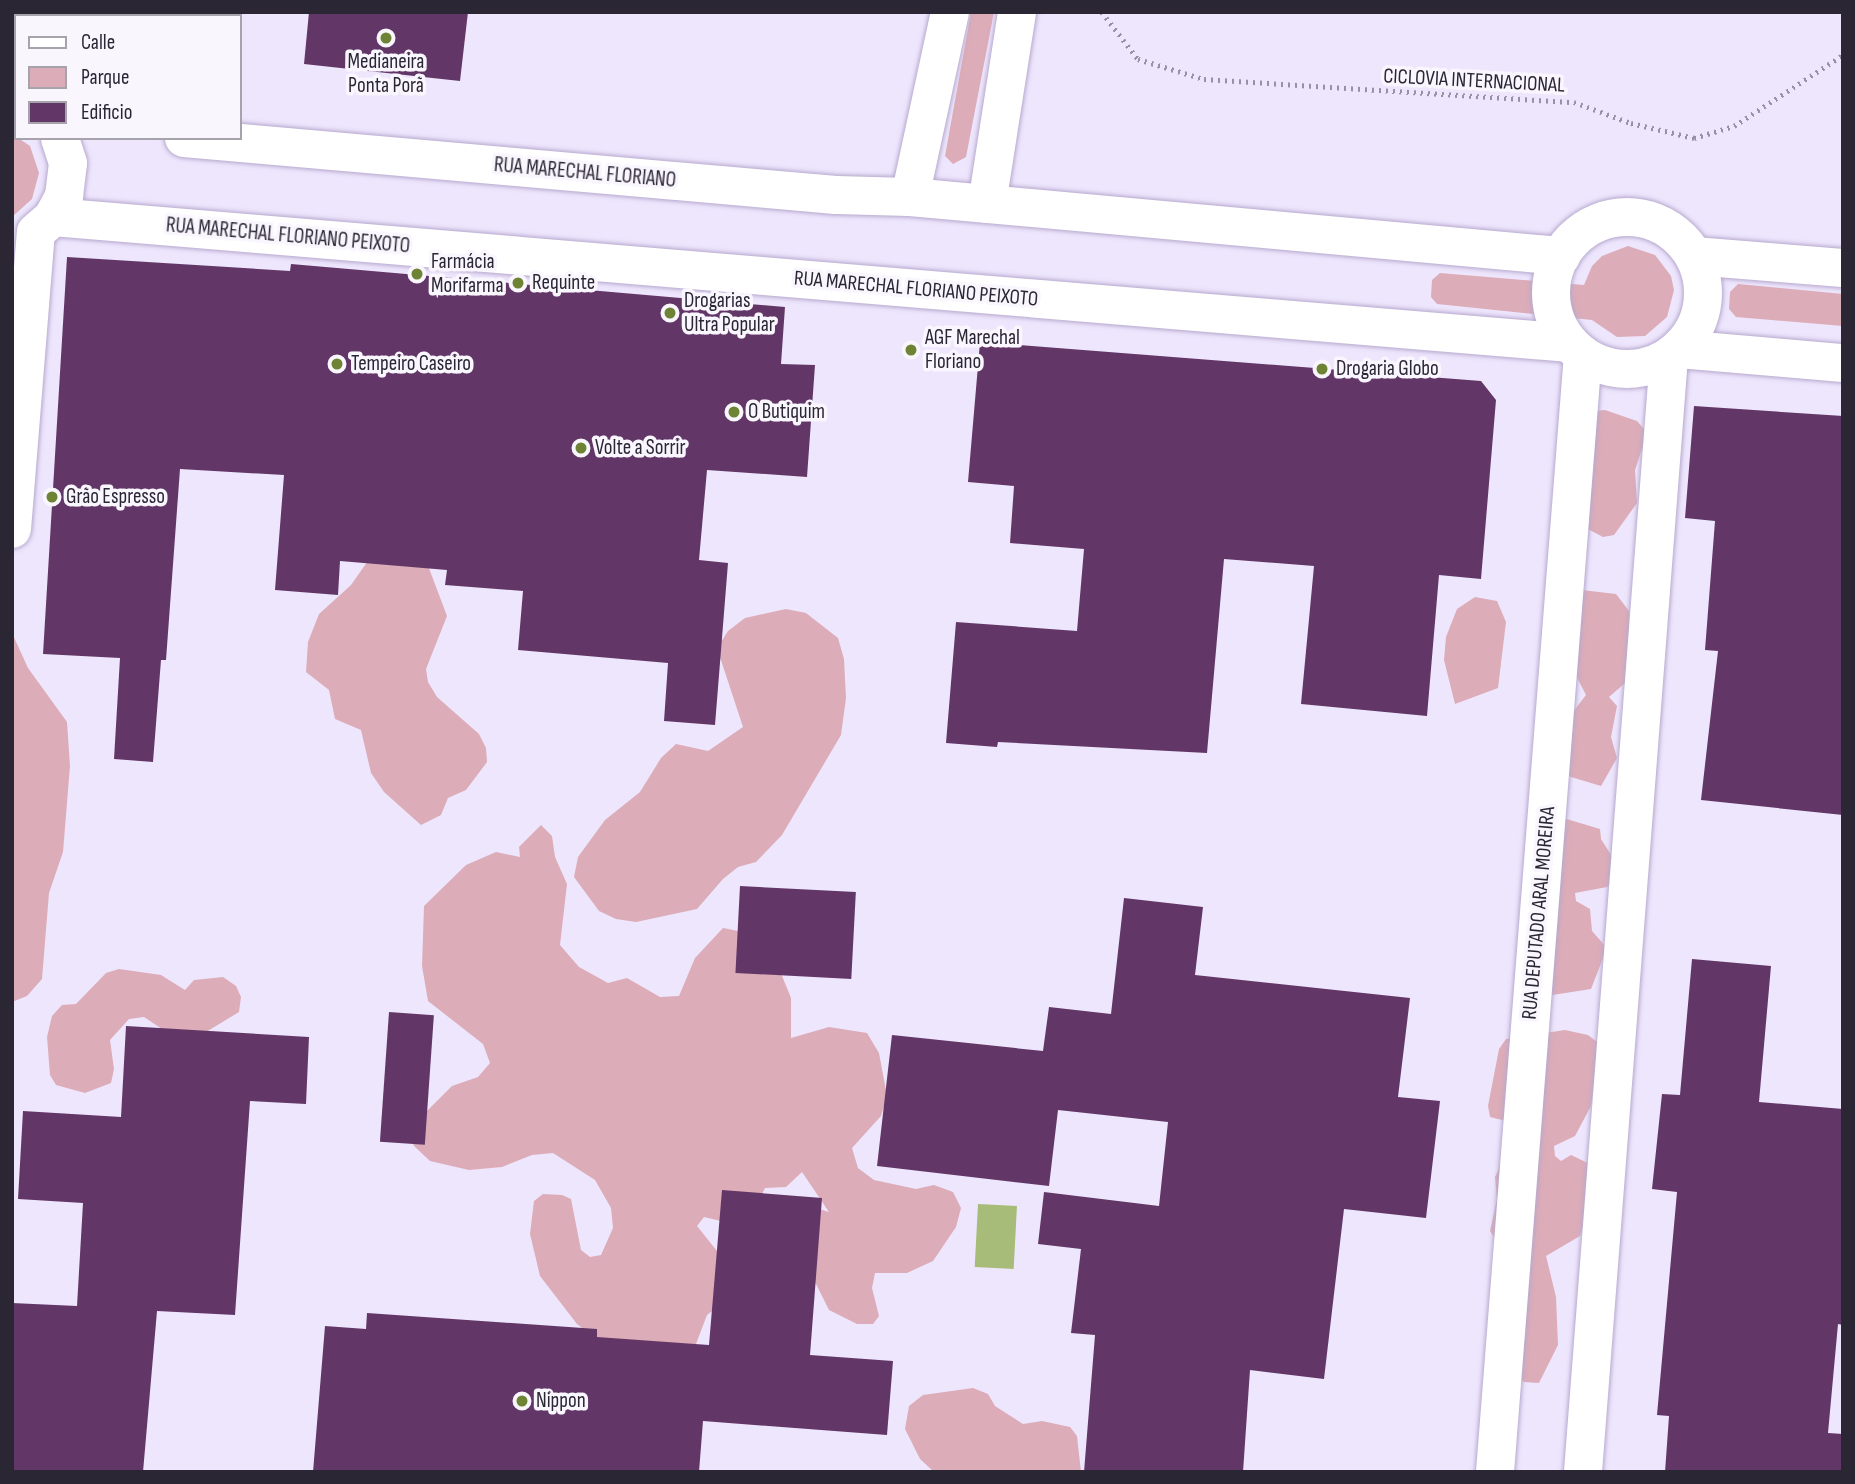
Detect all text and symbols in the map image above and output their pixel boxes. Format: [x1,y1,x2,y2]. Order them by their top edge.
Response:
legend [14,14,242,140]
text: Calle [81,30,115,55]
marker: Medianeira Ponta Porã [378,30,394,46]
place label: Medianeira Ponta Porã [348,49,424,99]
street label: CICLOVIA INTERNACIONAL [1383,64,1565,98]
text: Parque [81,65,129,90]
text: Edificio [81,100,132,125]
street label: RUA MARECHAL FLORIANO [493,152,677,194]
street label: RUA MARECHAL FLORIANO PEIXOTO [165,213,411,259]
place label: Farmácia Morifarma [431,249,504,299]
marker: Farmácia Morifarma [409,266,425,282]
street label: RUA MARECHAL FLORIANO PEIXOTO [793,266,1039,312]
place label: Requinte [532,270,595,296]
marker: Requinte [510,275,526,291]
place label: Drogarias Ultra Popular [684,288,775,338]
marker: Drogarias Ultra Popular [662,305,678,321]
place label: AGF Marechal Floriano [925,325,1020,375]
marker: AGF Marechal Floriano [903,342,919,358]
place label: Tempeiro Caseiro [351,351,471,377]
marker: Tempeiro Caseiro [329,356,345,372]
place label: Drogaria Globo [1336,356,1439,382]
marker: Drogaria Globo [1314,361,1330,377]
place label: O Butiquim [748,399,825,425]
marker: O Butiquim [726,404,742,420]
place label: Volte a Sorrir [595,435,686,461]
marker: Volte a Sorrir [573,440,589,456]
place label: Grão Espresso [66,484,165,510]
marker: Grão Espresso [44,489,60,505]
street label: RUA DEPUTADO ARAL MOREIRA [1517,805,1561,1021]
place label: Nippon [536,1388,586,1414]
marker: Nippon [514,1393,530,1409]

